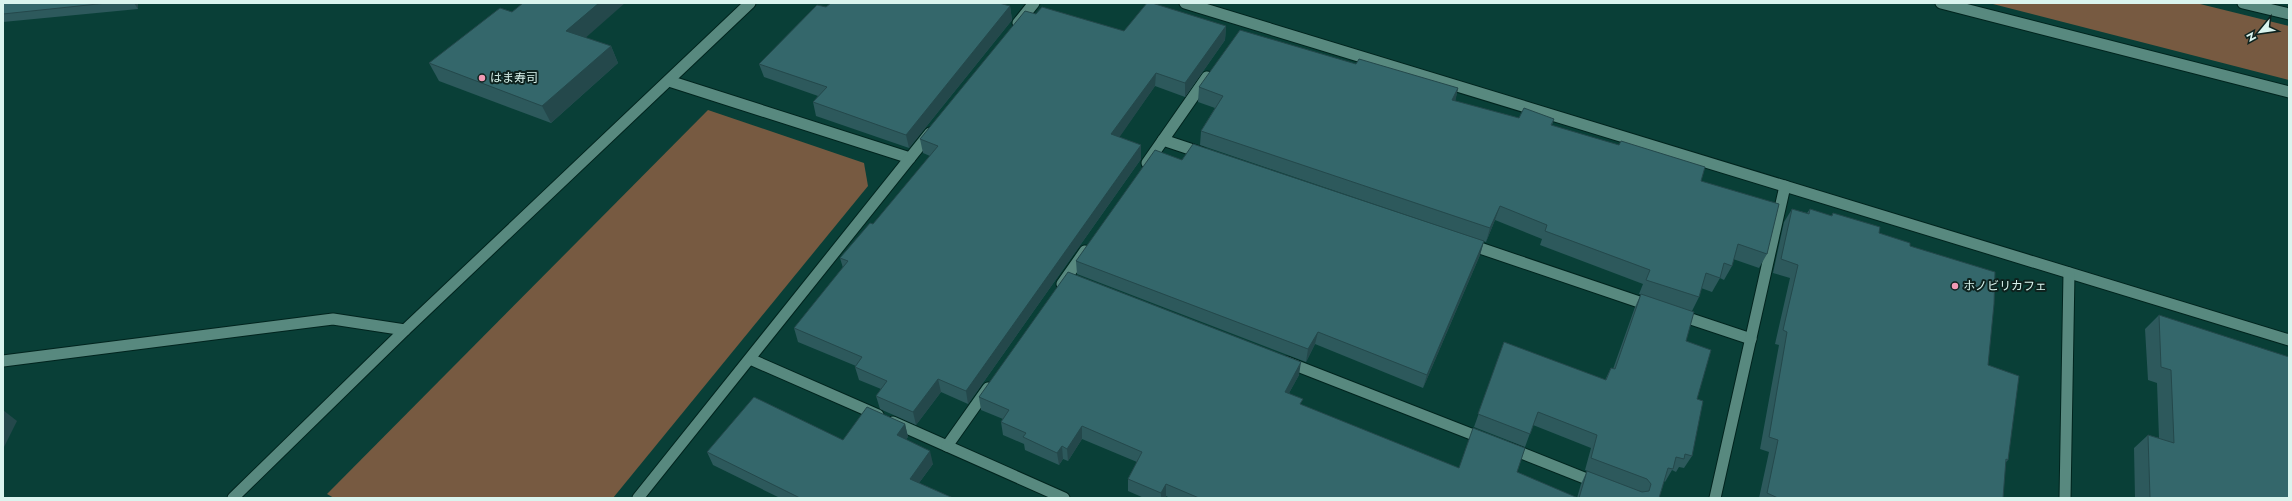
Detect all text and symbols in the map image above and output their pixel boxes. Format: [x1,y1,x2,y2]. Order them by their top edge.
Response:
north arrow [2240,12,2280,52]
text: N [2242,29,2260,45]
place label: はま寿司 [490,69,538,87]
marker: はま寿司 [477,73,487,83]
place label: ホノビリカフェ [1963,277,2047,295]
marker: ホノビリカフェ [1950,281,1960,291]

